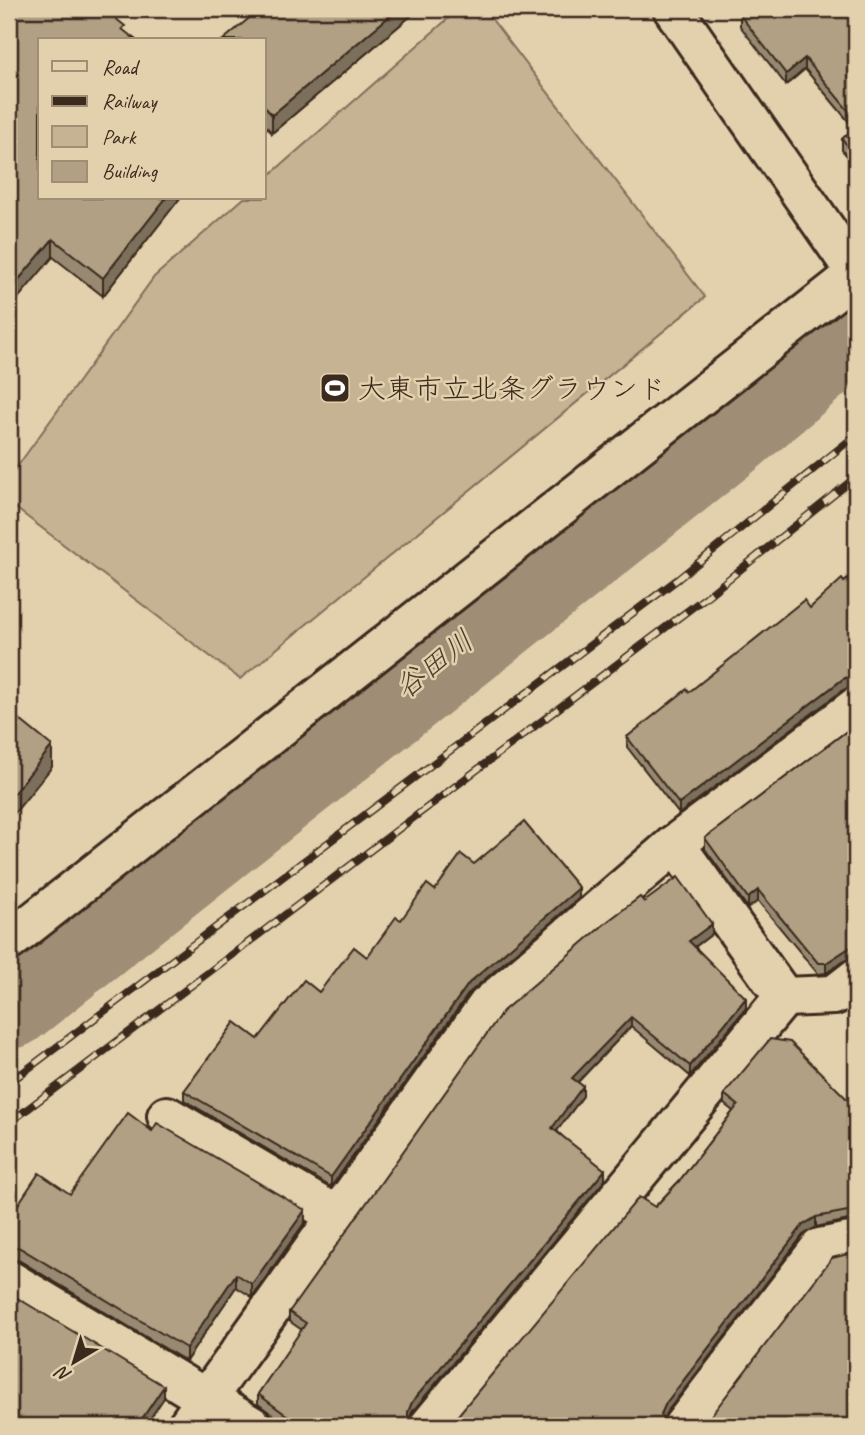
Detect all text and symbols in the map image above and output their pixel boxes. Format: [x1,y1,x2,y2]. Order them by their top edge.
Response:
legend [38,38,266,200]
text: Road [102,54,141,80]
text: Railway [102,88,158,114]
text: Park [102,124,137,150]
text: Building [102,158,159,184]
sports icon: 大東市立北条グラウンド [318,371,352,405]
place label: 大東市立北条グラウンド [358,371,666,406]
water label: 谷田川 [387,621,481,707]
north arrow [38,1326,108,1396]
text: N [50,1360,76,1388]

